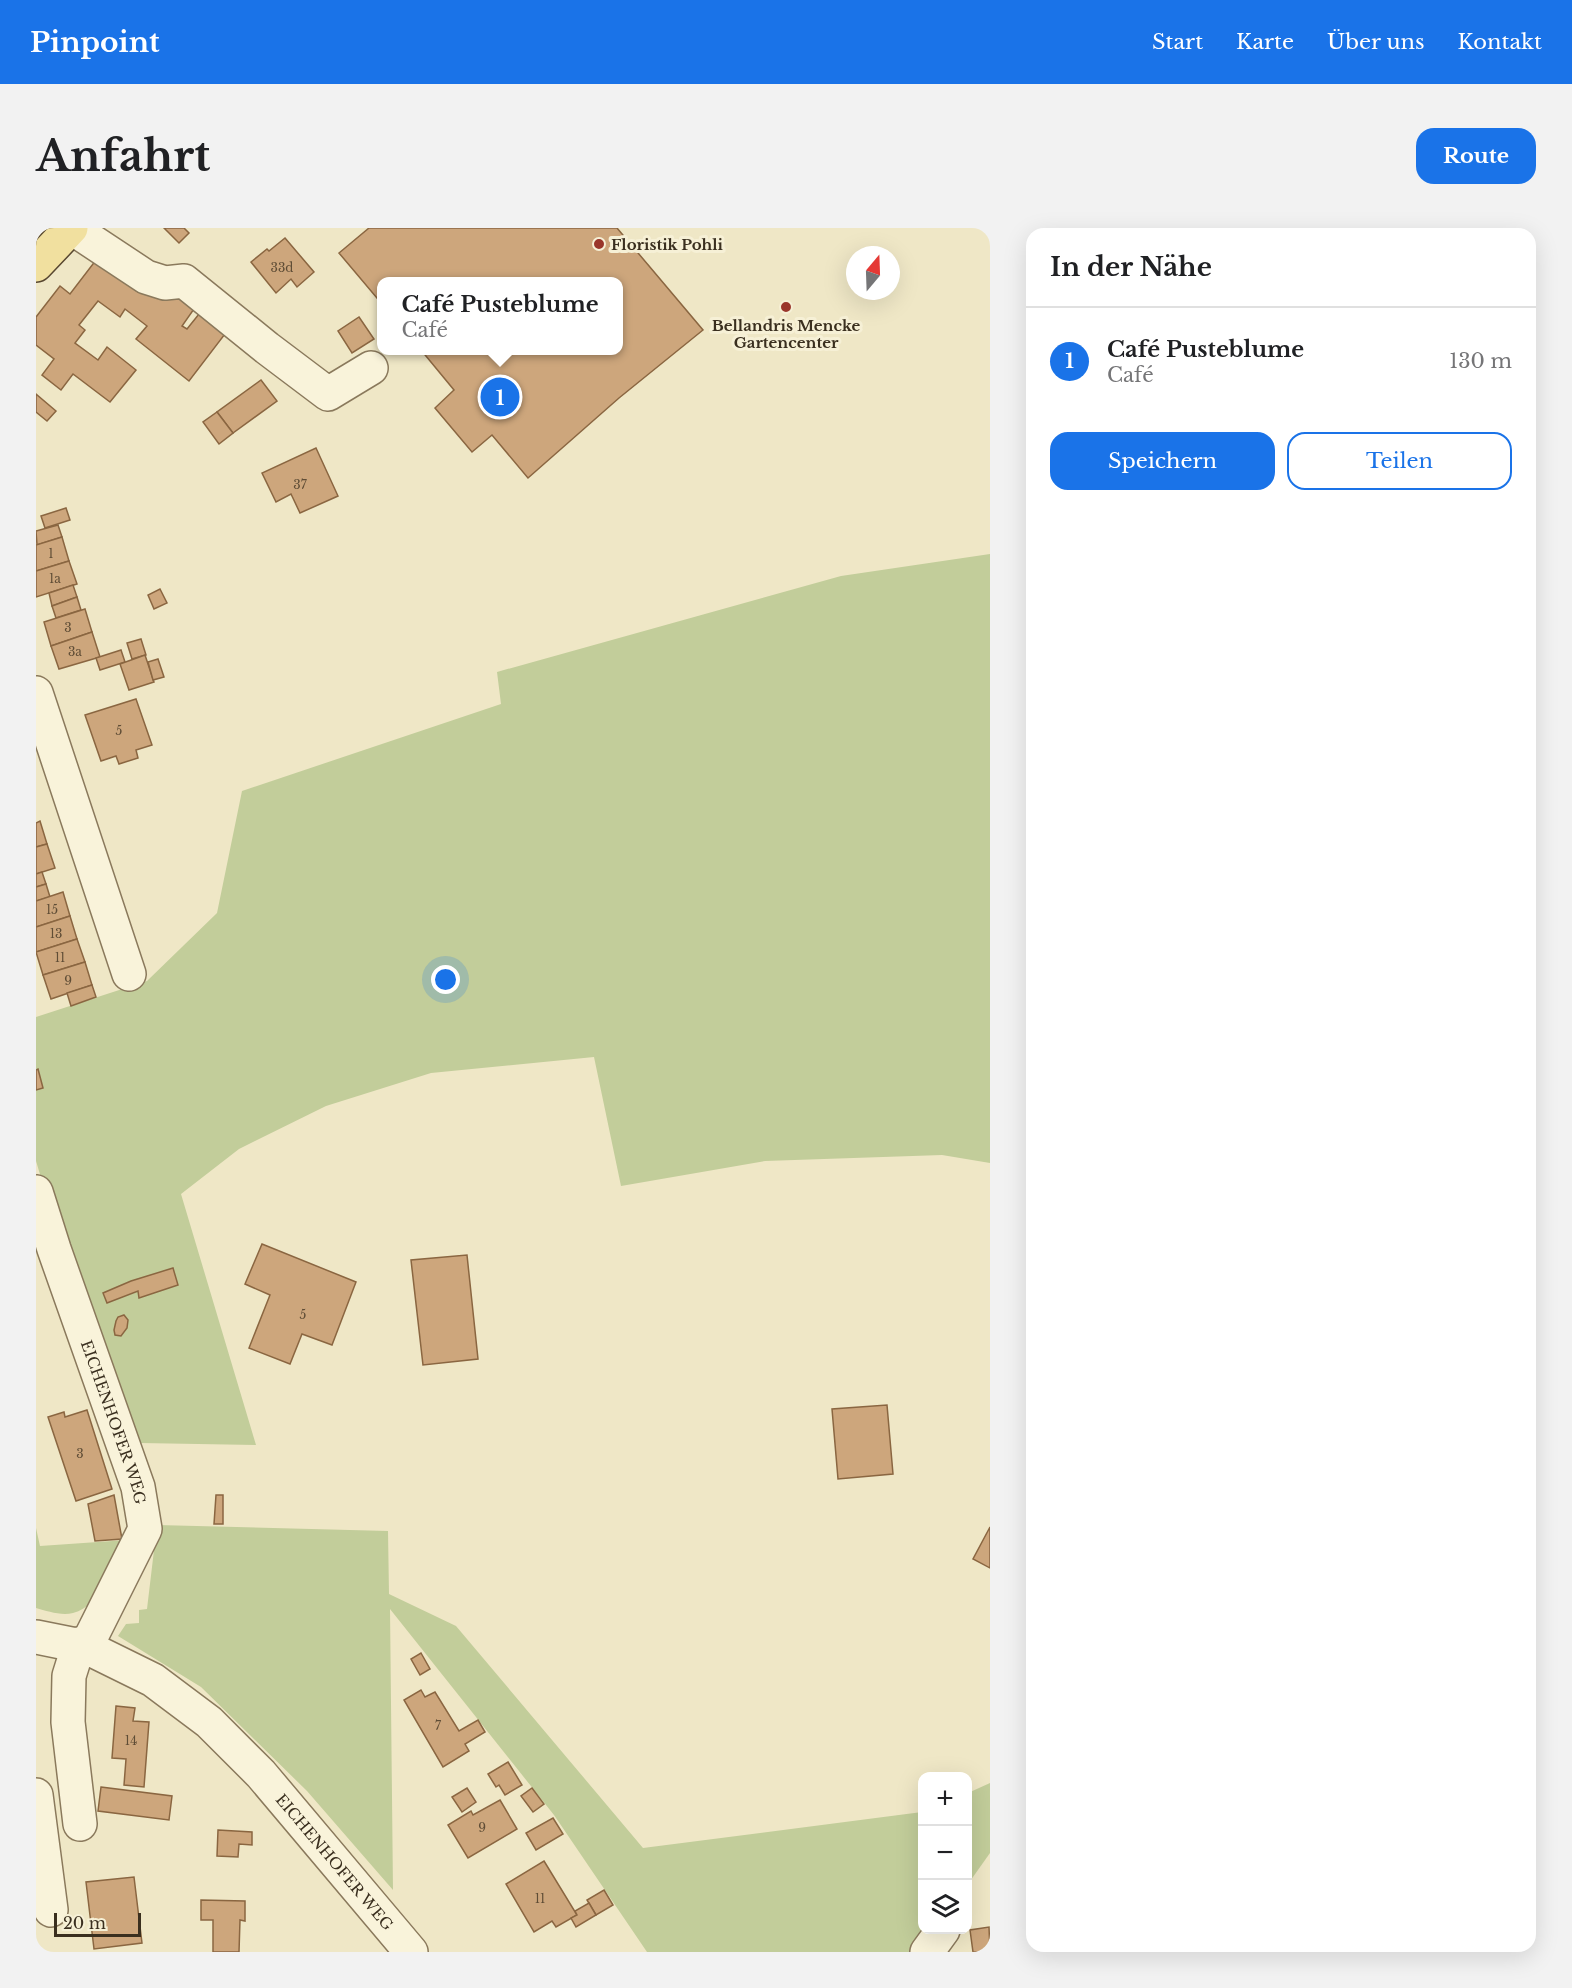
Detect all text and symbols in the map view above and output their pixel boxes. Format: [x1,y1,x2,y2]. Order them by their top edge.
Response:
text: Pinpoint [30,25,160,60]
text: Start [1152,29,1203,55]
text: Karte [1236,29,1294,55]
text: Über uns [1327,29,1425,55]
text: Kontakt [1458,29,1542,55]
button: Route [1416,128,1536,184]
text: Anfahrt [36,130,210,182]
place label: Floristik Pohli [611,235,724,254]
marker: Floristik Pohli [592,237,606,251]
north arrow [846,246,900,300]
text: In der Nähe [1050,251,1212,283]
house number: 33d [271,260,293,275]
popup [377,277,623,355]
text: Café Pusteblume [401,291,599,318]
marker: Bellandris Mencke Gartencenter [779,300,793,314]
place label: Bellandris Mencke Gartencenter [712,316,860,352]
text: Café [401,318,448,342]
text: Café Pusteblume [1107,336,1304,363]
text: 1 [1065,349,1074,373]
text: 130 m [1449,349,1512,373]
text: Café [1107,363,1154,387]
pin: 1 [480,374,520,420]
button: Speichern [1050,432,1275,490]
button: Teilen [1287,432,1512,490]
house number: 37 [293,477,308,492]
house number: 1 [48,546,54,561]
house number: 1a [49,571,61,586]
house number: 3 [64,620,72,635]
house number: 3a [68,644,82,659]
house number: 5 [116,723,123,738]
house number: 15 [46,902,58,917]
house number: 13 [50,926,62,941]
house number: 11 [55,950,65,965]
your location [431,965,460,994]
house number: 9 [64,973,72,988]
house number: 5 [300,1307,307,1322]
street label: EICHENHOFER WEG [77,1337,150,1505]
house number: 3 [76,1446,84,1461]
house number: 7 [435,1718,442,1733]
house number: 14 [125,1733,137,1748]
map controls [918,1772,972,1934]
button: + [918,1772,972,1826]
street label: EICHENHOFER WEG [272,1790,398,1934]
house number: 9 [478,1820,486,1835]
button: − [918,1826,972,1880]
button: layers [918,1880,972,1934]
house number: 11 [535,1891,545,1906]
scale bar [54,1910,141,1938]
text: 20 m [63,1913,106,1933]

